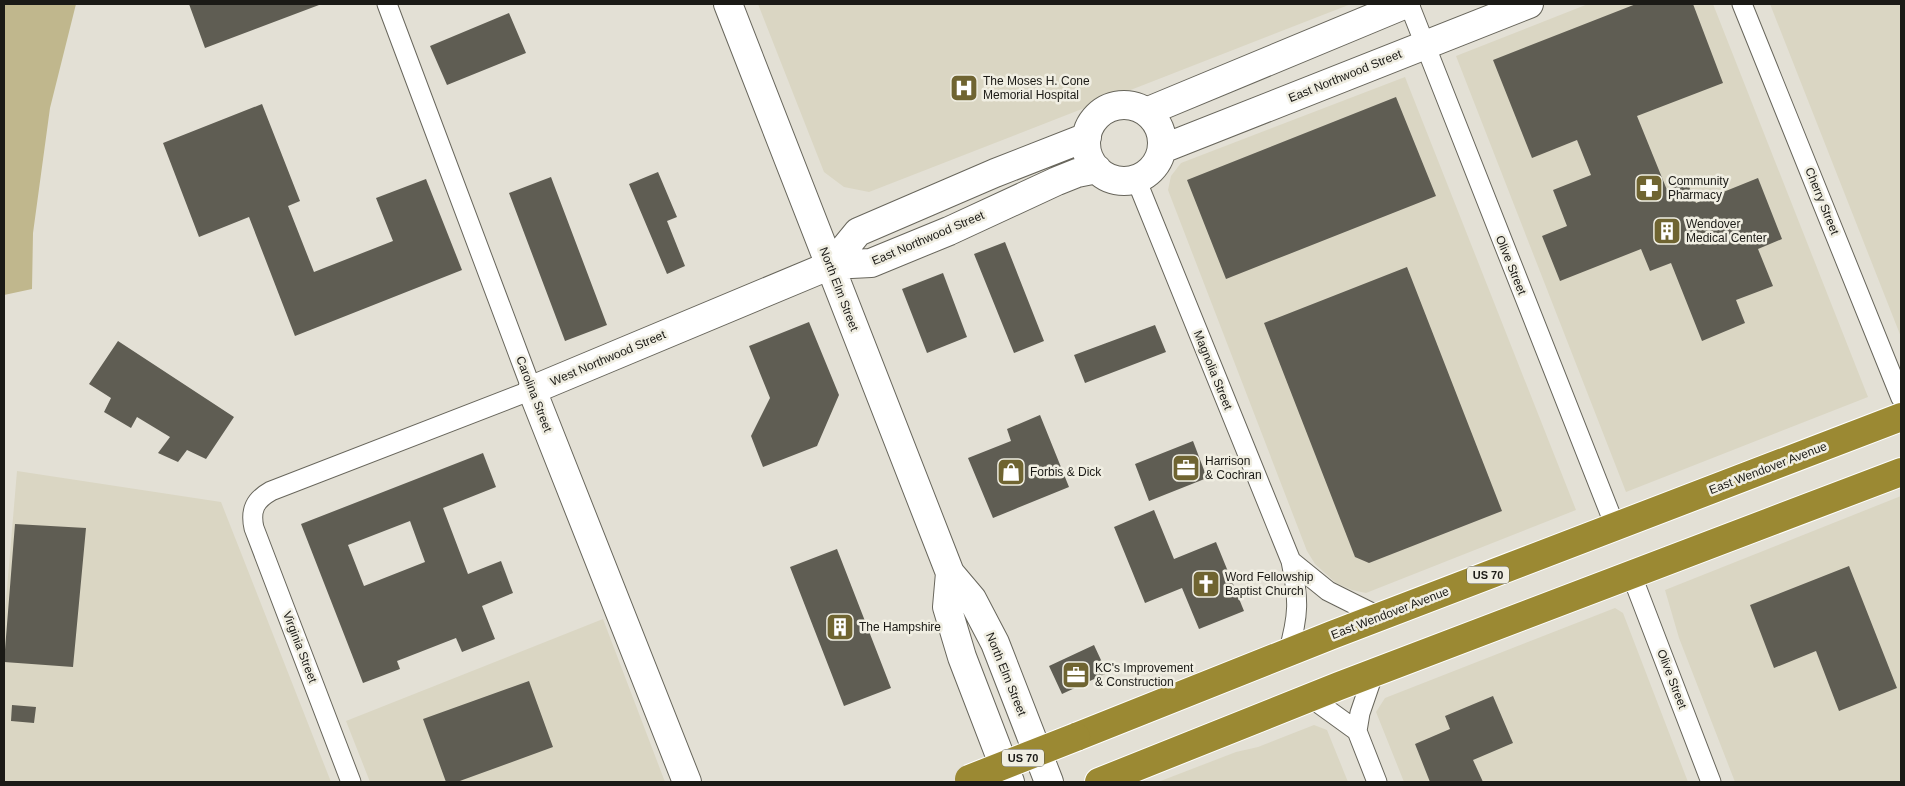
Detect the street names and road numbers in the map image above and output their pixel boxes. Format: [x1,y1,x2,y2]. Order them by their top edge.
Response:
street label: East Northwood Street [1286,47,1404,105]
street label: Cherry Street [1802,165,1842,237]
street label: East Northwood Street [870,208,987,268]
street label: Olive Street [1493,233,1529,297]
street label: North Elm Street [817,245,862,334]
street label: West Northwood Street [548,327,668,389]
street label: Magnolia Street [1191,328,1235,412]
street label: Carolina Street [513,354,555,434]
street label: East Wendover Avenue [1707,439,1829,497]
road number: US 70 [1467,566,1509,584]
street label: East Wendover Avenue [1329,584,1451,642]
street label: Virginia Street [280,609,320,685]
street label: North Elm Street [983,630,1029,718]
street label: Olive Street [1654,647,1690,711]
road number: US 70 [1002,750,1044,766]

